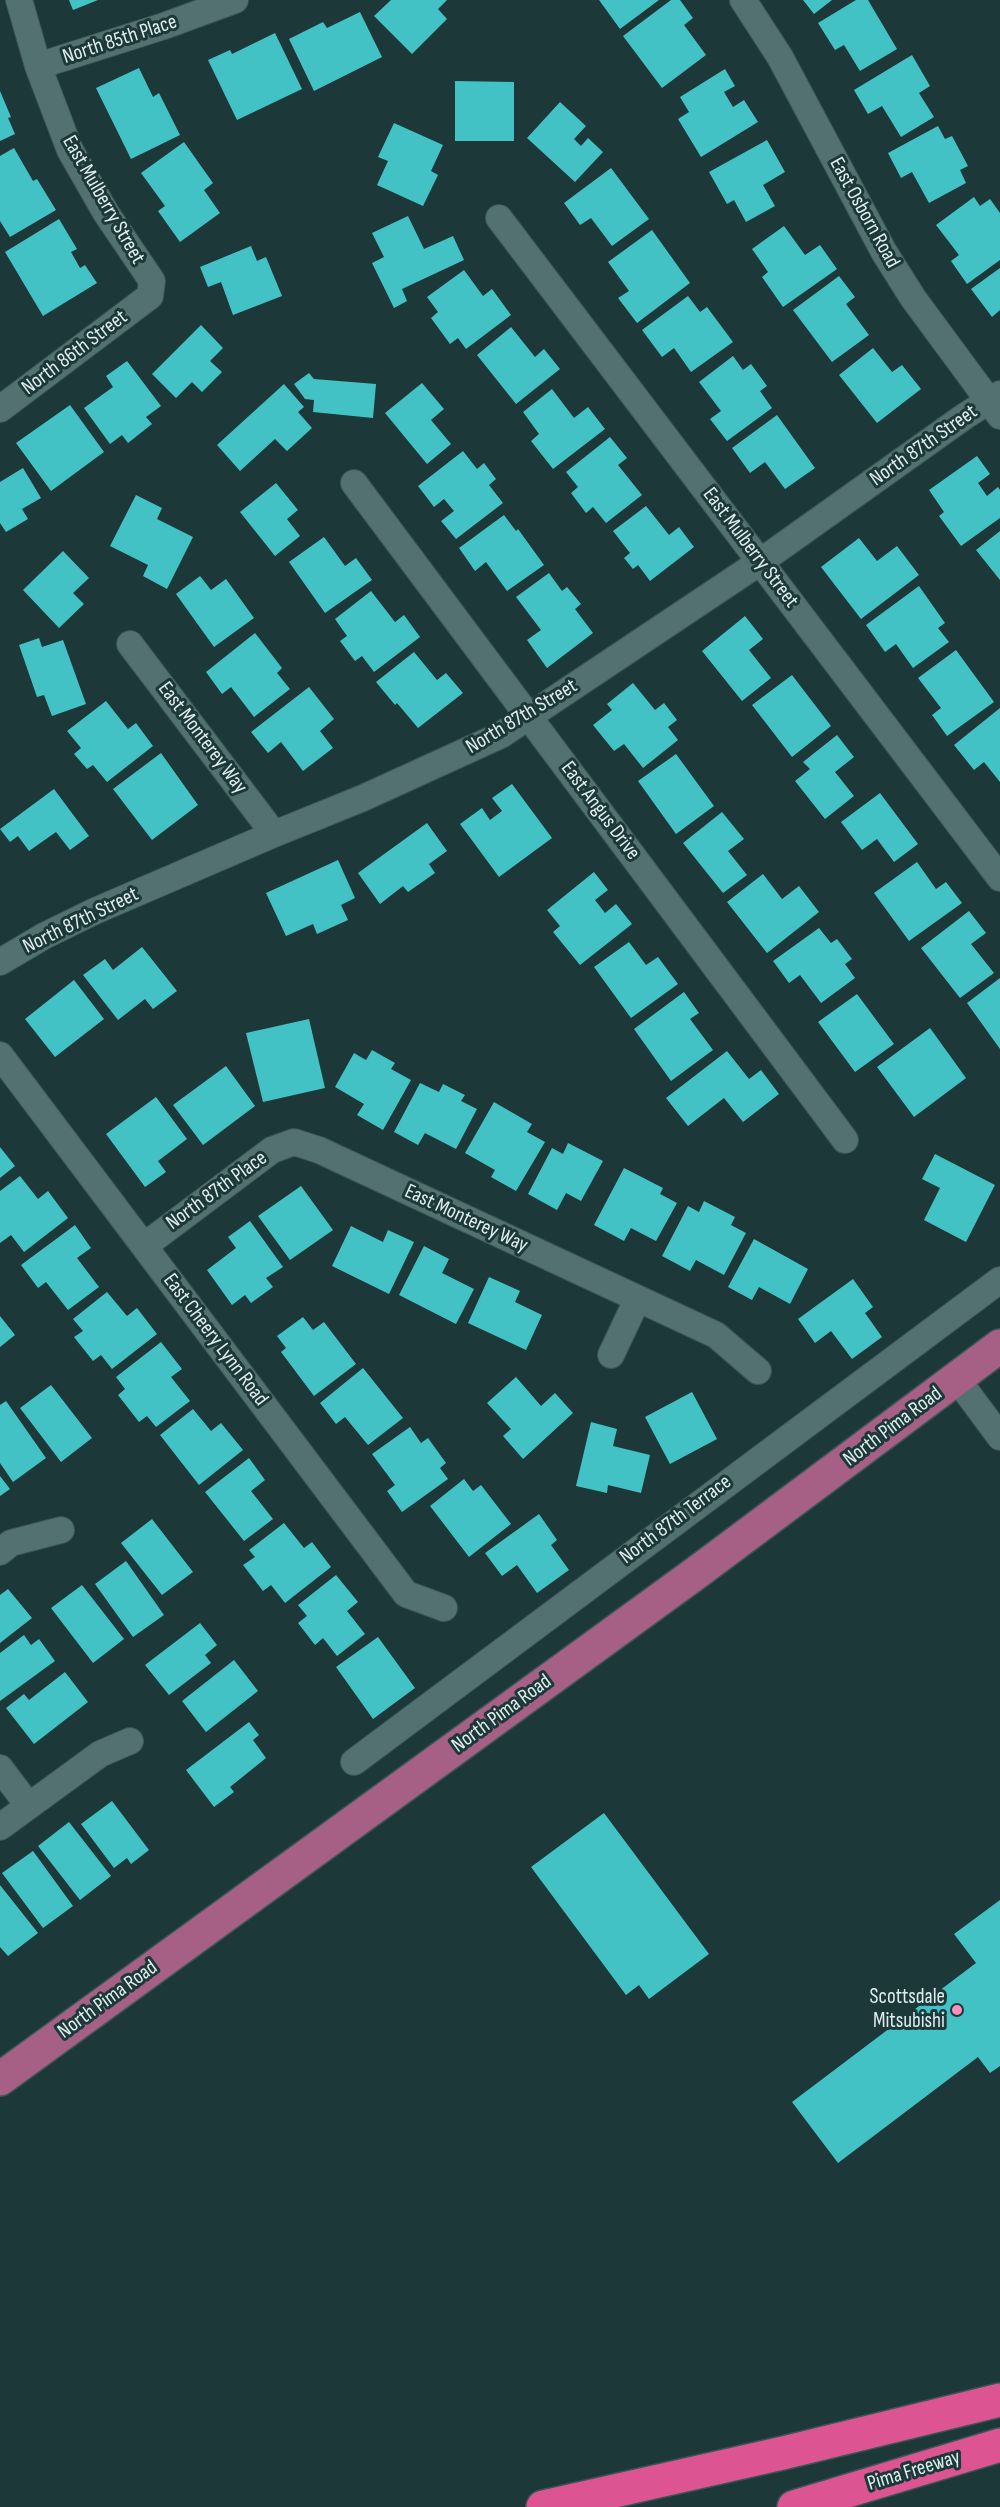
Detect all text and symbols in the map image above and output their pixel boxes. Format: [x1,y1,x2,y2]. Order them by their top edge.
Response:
street label: North 85th Place [60,10,180,70]
street label: East Mulberry Street [56,131,150,269]
street label: East Osborn Road [823,153,905,273]
street label: North 86th Street [17,305,133,401]
street label: North 87th Street [866,400,982,492]
street label: East Mulberry Street [697,483,803,613]
street label: North 87th Street [462,674,582,760]
street label: East Monterey Way [152,677,252,799]
street label: East Angus Drive [555,757,645,865]
street label: North 87th Street [19,882,143,960]
street label: North 87th Place [162,1146,272,1236]
street label: East Monterey Way [400,1179,532,1259]
street label: East Cheery Lynn Road [157,1269,273,1411]
street label: North Pima Road [839,1382,947,1472]
street label: North 87th Terrace [615,1470,737,1570]
street label: North Pima Road [447,1669,557,1759]
street label: North Pima Road [53,1955,163,2045]
place label: Scottsdale Mitsubishi [870,1985,945,2035]
marker: Scottsdale Mitsubishi [950,2003,964,2017]
street label: Pima Freeway [865,2445,963,2497]

